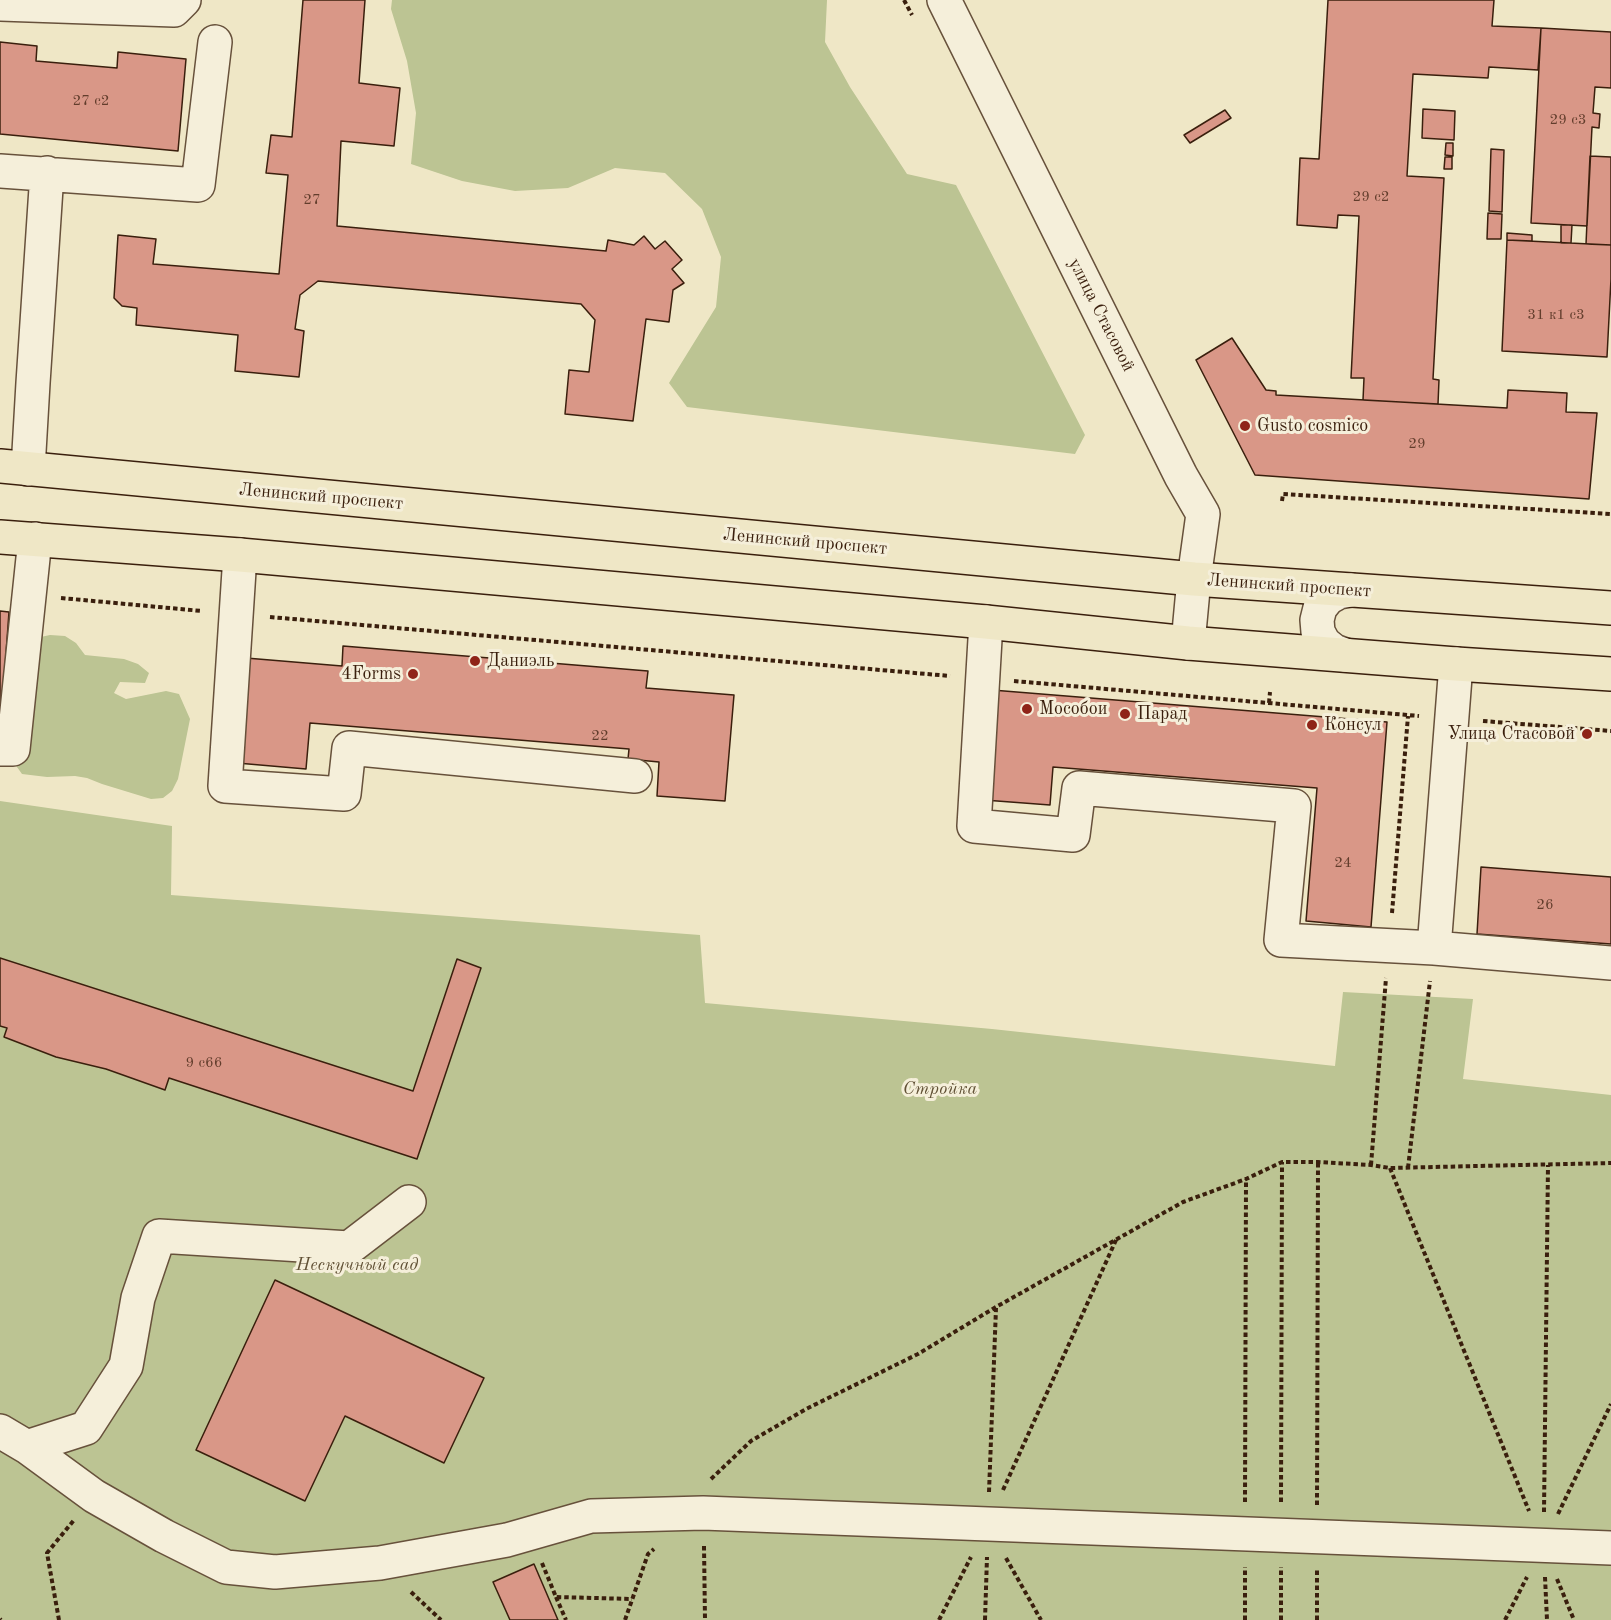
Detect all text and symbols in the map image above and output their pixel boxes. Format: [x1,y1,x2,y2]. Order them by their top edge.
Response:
house number: 27 с2 [73,92,109,110]
house number: 29 с3 [1550,111,1586,129]
house number: 29 с2 [1353,188,1389,206]
house number: 27 [303,191,321,209]
street label: улица Стасовой [1063,255,1139,375]
house number: 31 к1 с3 [1527,306,1585,324]
place label: Gusto cosmico [1257,415,1368,437]
marker: Gusto cosmico [1238,419,1252,433]
house number: 29 [1408,435,1426,453]
street label: Ленинский проспект [238,479,404,515]
street label: Ленинский проспект [722,524,888,560]
street label: Ленинский проспект [1206,569,1372,603]
place label: Даниэль [487,650,554,672]
marker: Даниэль [468,654,482,668]
place label: 4Forms [341,663,401,685]
marker: 4Forms [406,667,420,681]
place label: Мособои [1039,698,1107,720]
marker: Мособои [1020,702,1034,716]
place label: Парад [1137,703,1187,725]
marker: Парад [1118,707,1132,721]
place label: Консул [1324,714,1381,736]
marker: Консул [1305,718,1319,732]
place label: Улица Стасовой [1448,723,1575,745]
house number: 22 [591,727,609,745]
marker: Улица Стасовой [1580,727,1594,741]
house number: 24 [1334,854,1352,872]
house number: 26 [1536,896,1554,914]
house number: 9 с66 [186,1054,222,1072]
park label: Стройка [903,1078,977,1100]
park label: Нескучный сад [296,1254,418,1276]

